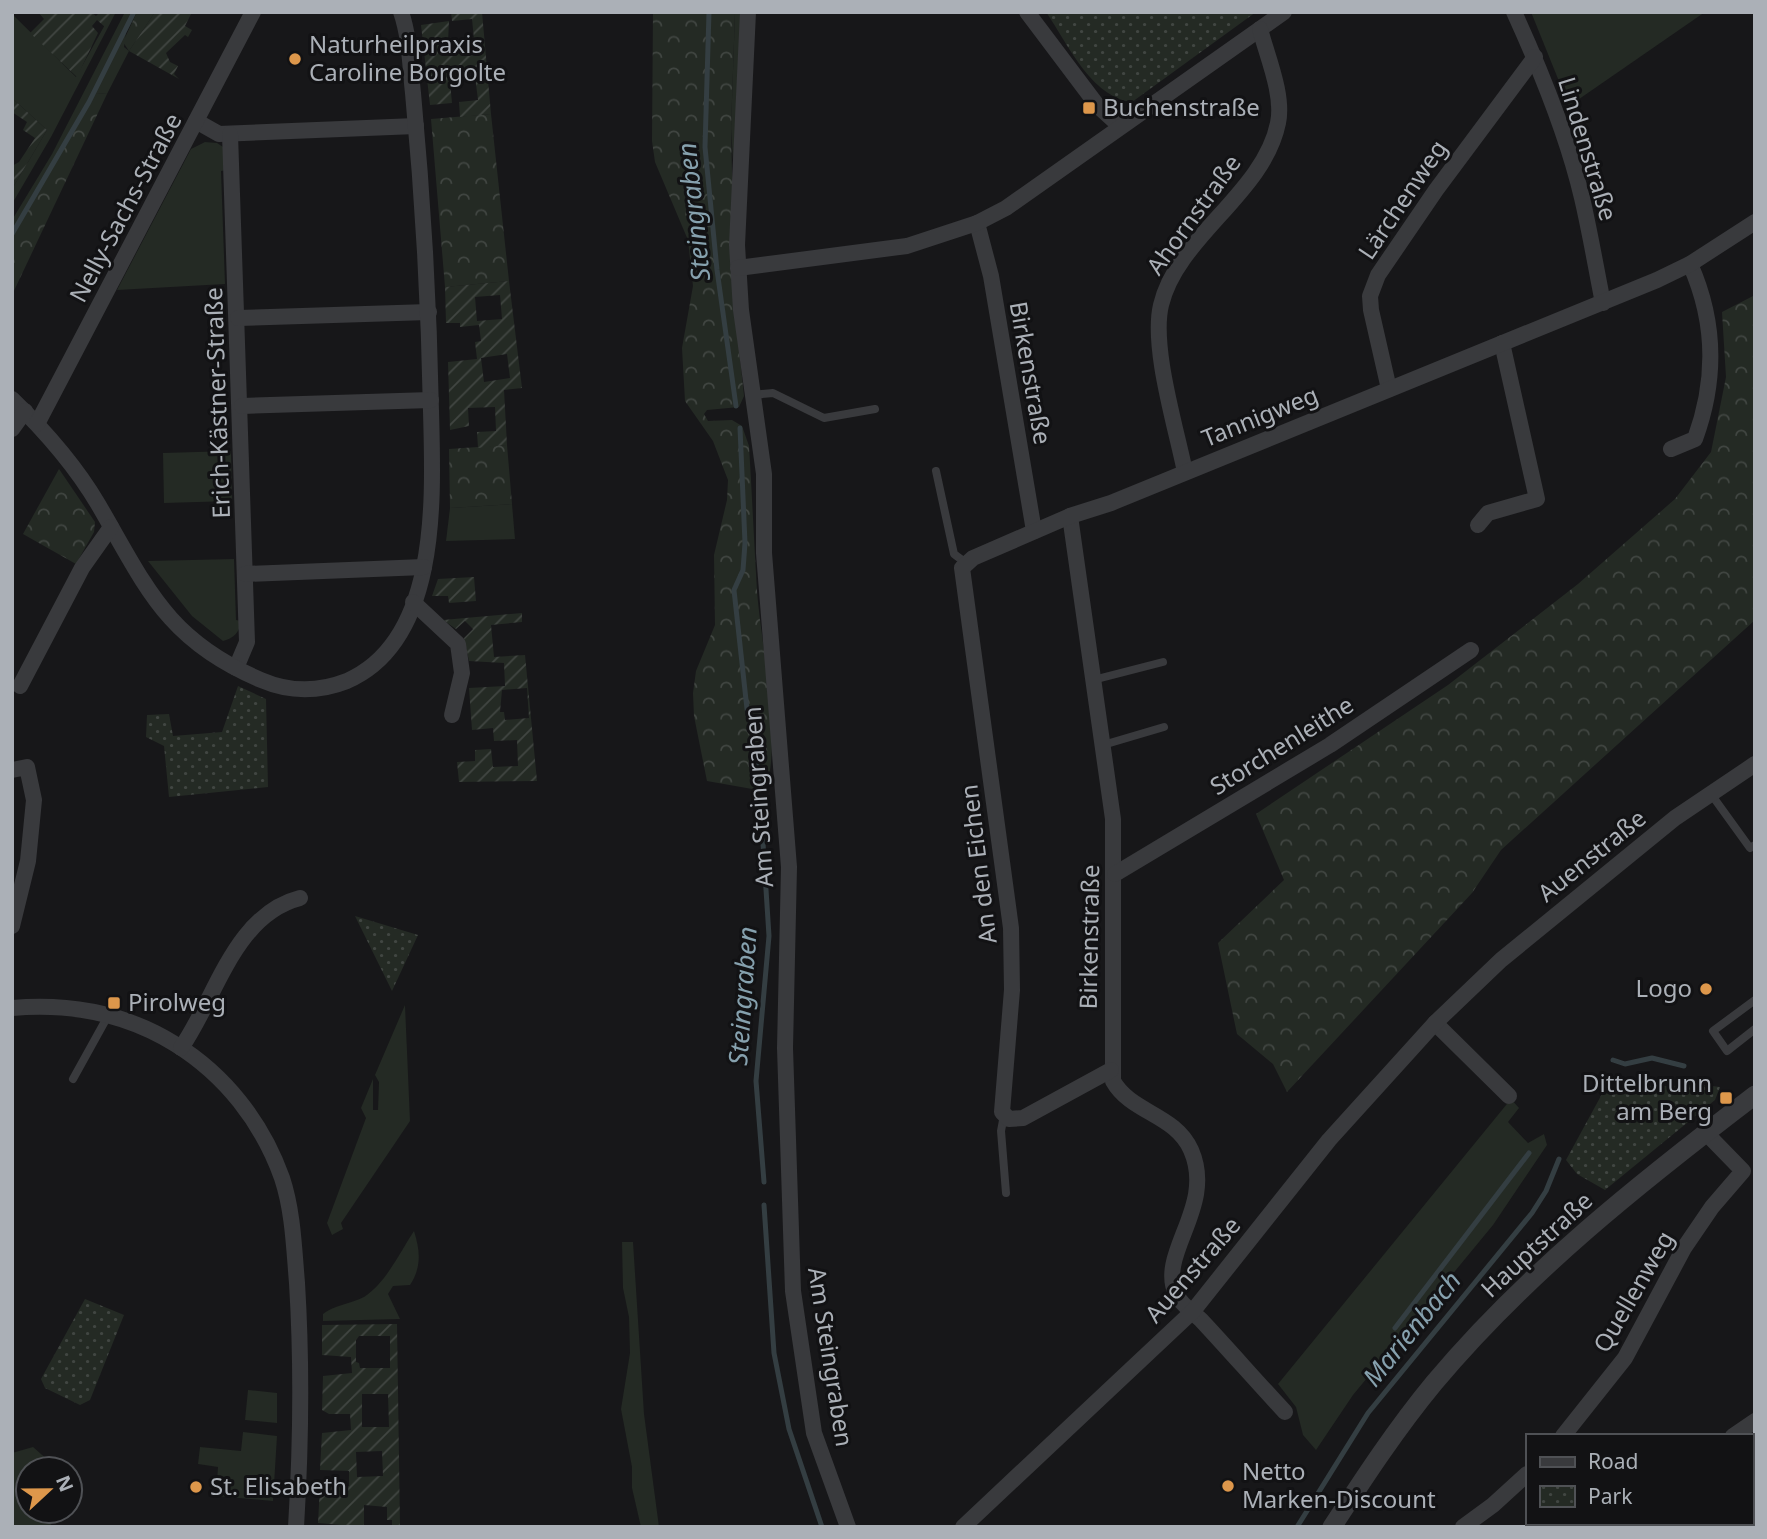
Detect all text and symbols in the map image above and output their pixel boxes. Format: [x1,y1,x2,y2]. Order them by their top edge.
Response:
place label: Naturheilpraxis Caroline Borgolte [309,27,506,88]
marker: Naturheilpraxis Caroline Borgolte [287,51,303,67]
street label: Lindenstraße [1551,73,1626,224]
place label: Buchenstraße [1103,90,1260,123]
marker: Buchenstraße [1081,100,1097,116]
street label: Nelly-Sachs-Straße [61,107,188,308]
street label: Lärchenweg [1350,133,1454,265]
water label: Steingraben [668,141,718,283]
street label: Ahornstraße [1138,147,1248,281]
street label: Erich-Kästner-Straße [196,287,237,519]
street label: Birkenstraße [1003,299,1060,447]
street label: Tannigweg [1196,377,1322,454]
street label: Storchenleithe [1203,687,1359,802]
street label: Am Steingraben [735,706,780,889]
street label: An den Eichen [951,783,1004,946]
street label: Auenstraße [1530,801,1652,909]
street label: Birkenstraße [1071,864,1106,1010]
water label: Steingraben [719,925,765,1067]
place label: Logo [1636,971,1692,1004]
marker: Logo [1698,981,1714,997]
place label: Pirolweg [128,985,226,1018]
marker: Pirolweg [106,995,122,1011]
place label: Dittelbrunn am Berg [1582,1066,1712,1127]
marker: Dittelbrunn am Berg [1718,1090,1734,1106]
street label: Hauptstraße [1473,1184,1599,1304]
street label: Auenstraße [1137,1209,1247,1329]
street label: Quellenweg [1585,1225,1681,1358]
water label: Marienbach [1354,1263,1469,1393]
street label: Am Steingraben [801,1265,862,1449]
legend [1526,1434,1753,1525]
text: Road [1588,1447,1638,1475]
place label: Netto Marken-Discount [1242,1454,1436,1515]
north arrow [14,1455,84,1525]
place label: St. Elisabeth [210,1469,347,1502]
text: N [50,1472,80,1496]
marker: Netto Marken-Discount [1220,1478,1236,1494]
marker: St. Elisabeth [188,1479,204,1495]
text: Park [1588,1482,1633,1510]

